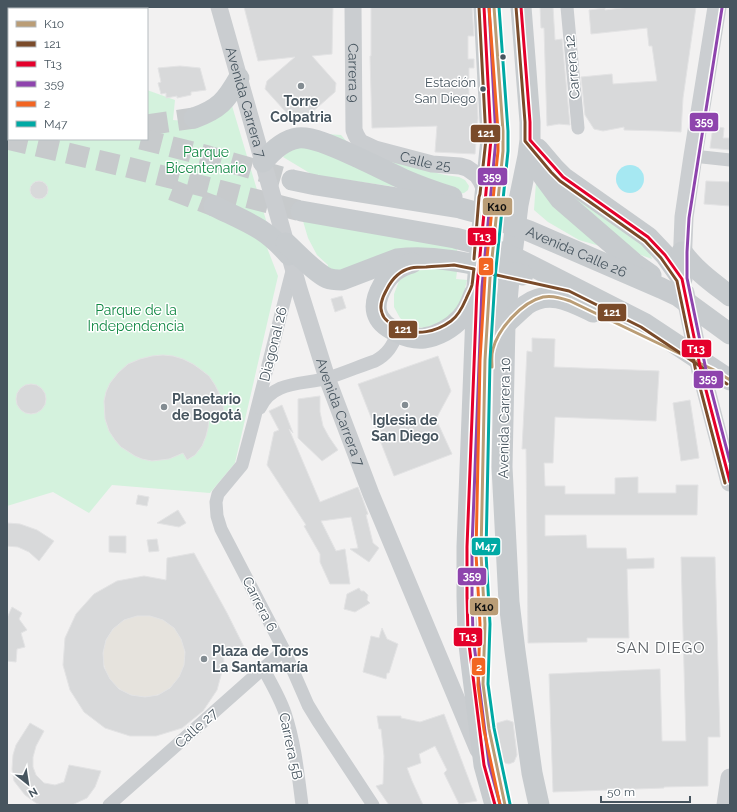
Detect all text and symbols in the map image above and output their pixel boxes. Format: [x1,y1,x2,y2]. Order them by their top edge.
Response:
legend [8,8,148,140]
text: K10 [44,17,64,31]
street label: Carrera 12 [561,34,583,100]
text: 121 [44,37,61,51]
street label: Carrera 9 [345,43,362,103]
street label: Avenida Carrera 7 [223,45,269,160]
unlabelled marker [498,52,508,62]
text: T13 [44,57,62,71]
place label: Estación San Diego [415,75,476,106]
text: 359 [44,77,64,91]
marker: Torre Colpatria [296,81,306,91]
marker: Estación San Diego [478,84,488,94]
place label: Torre Colpatria [270,93,332,125]
text: 2 [44,97,50,111]
line badge: 359 [689,112,719,132]
text: 359 [695,116,714,129]
text: M47 [44,117,68,131]
line badge: 121 [470,124,501,143]
text: 121 [477,127,495,140]
park label: Parque Bicentenario [165,144,247,176]
street label: Calle 25 [398,148,452,173]
line badge: 359 [477,167,508,186]
text: 359 [483,171,502,184]
line badge: K10 [482,197,513,216]
text: K10 [487,201,507,214]
street label: Avenida Calle 26 [524,223,629,280]
line badge: T13 [467,227,497,246]
text: T13 [473,231,491,244]
line badge: 2 [478,257,494,276]
text: 2 [483,260,489,273]
park label: Parque de la Independencia [87,302,185,334]
line badge: 121 [597,303,627,322]
street label: Diagonal 26 [256,305,290,383]
text: 121 [603,306,621,319]
line badge: 121 [388,320,418,339]
text: 121 [394,323,412,336]
line badge: T13 [681,339,712,358]
text: T13 [687,343,705,356]
street label: Avenida Carrera 7 [313,356,368,469]
street label: Avenida Carrera 10 [495,357,513,479]
line badge: 359 [693,370,724,389]
text: 359 [699,373,718,386]
place label: Planetario de Bogotá [172,391,241,423]
marker: Iglesia de San Diego [400,400,410,410]
marker: Planetario de Bogotá [159,402,169,412]
place label: Iglesia de San Diego [371,412,439,444]
line badge: M47 [471,537,501,556]
text: M47 [475,540,498,553]
line badge: 359 [457,567,487,586]
text: 359 [463,570,482,583]
street label: Carrera 6 [239,574,281,634]
line badge: K10 [469,597,499,616]
text: K10 [474,601,494,614]
line badge: T13 [453,627,483,647]
text: T13 [459,631,477,644]
district label: SAN DIEGO [617,639,705,657]
place label: Plaza de Toros La Santamaría [212,643,308,675]
marker: Plaza de Toros La Santamaría [199,654,209,664]
line badge: 2 [471,657,486,676]
text: 2 [476,661,482,674]
street label: Calle 27 [172,705,221,751]
street label: Carrera 5B [276,711,306,781]
north arrow [8,764,48,804]
scale bar [601,778,690,804]
text: N [26,784,40,800]
text: 50 m [607,785,635,799]

